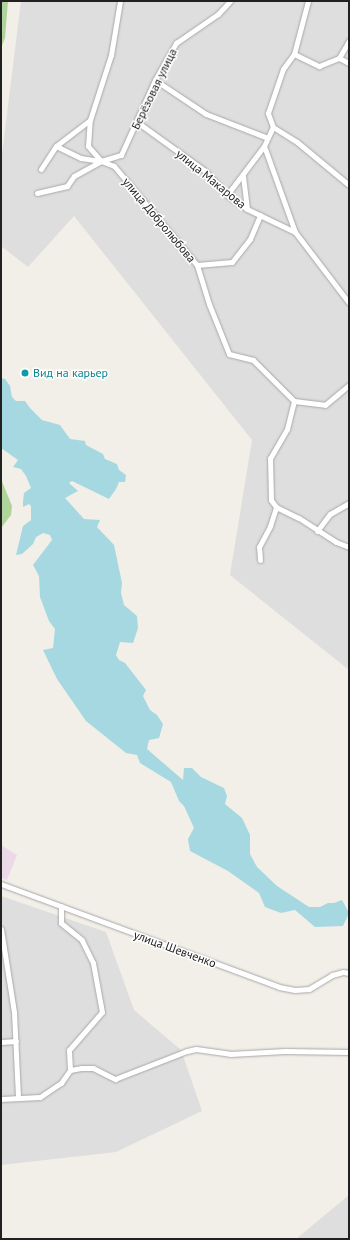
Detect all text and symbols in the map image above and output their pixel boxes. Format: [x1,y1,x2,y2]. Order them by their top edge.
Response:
street label: Берёзовая улица [128,46,180,132]
street label: улица Макарова [173,146,249,212]
street label: улица Добролюбова [119,175,199,265]
place label: Вид на карьер [33,366,108,380]
marker: Вид на карьер [20,368,30,378]
street label: улица Шевченко [132,927,218,971]

